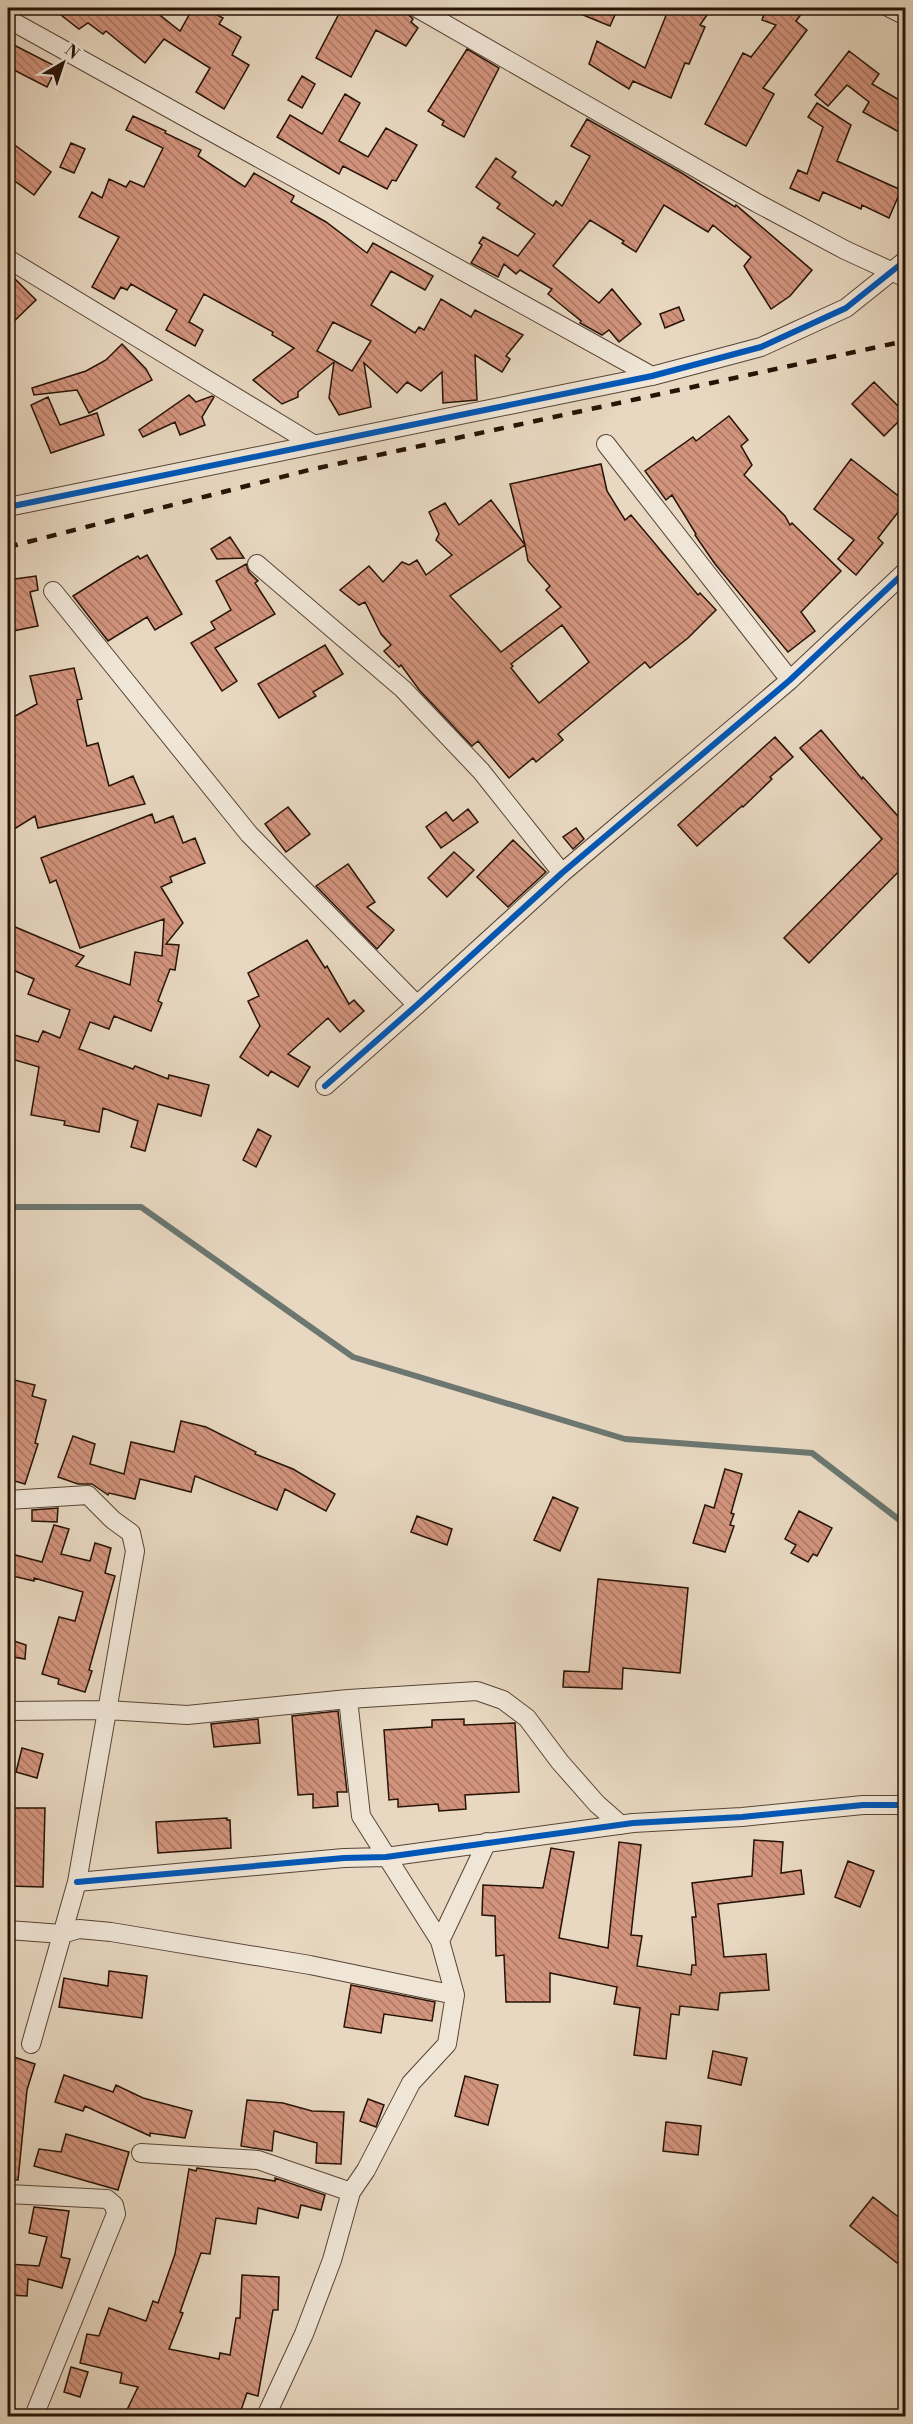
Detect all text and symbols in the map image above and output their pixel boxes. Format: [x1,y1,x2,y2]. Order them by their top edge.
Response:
north arrow [33,33,93,93]
text: N [61,40,83,64]

